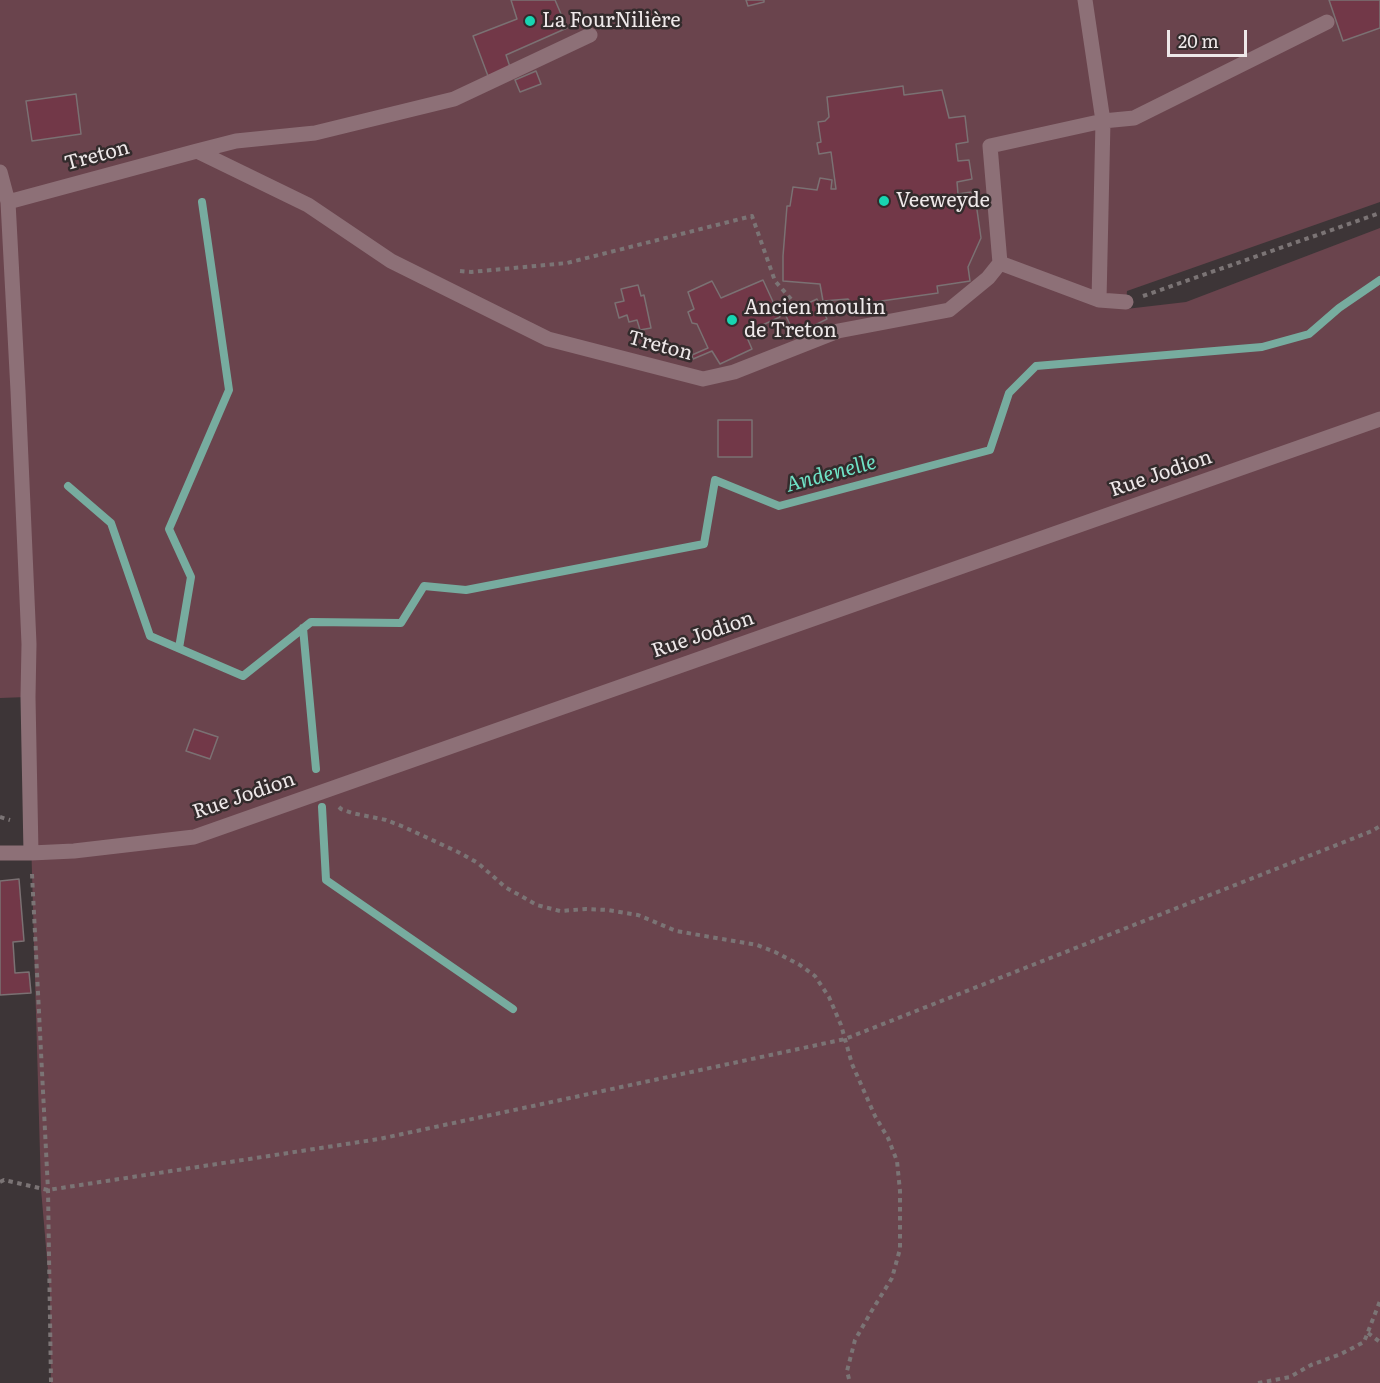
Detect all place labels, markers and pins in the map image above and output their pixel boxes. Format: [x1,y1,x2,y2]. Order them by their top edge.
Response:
place label: La FourNilière [542,9,681,33]
marker: La FourNilière [523,14,537,28]
place label: Veeweyde [896,189,990,213]
marker: Veeweyde [877,194,891,208]
place label: Ancien moulin de Treton [744,296,886,343]
marker: Ancien moulin de Treton [725,313,739,327]

